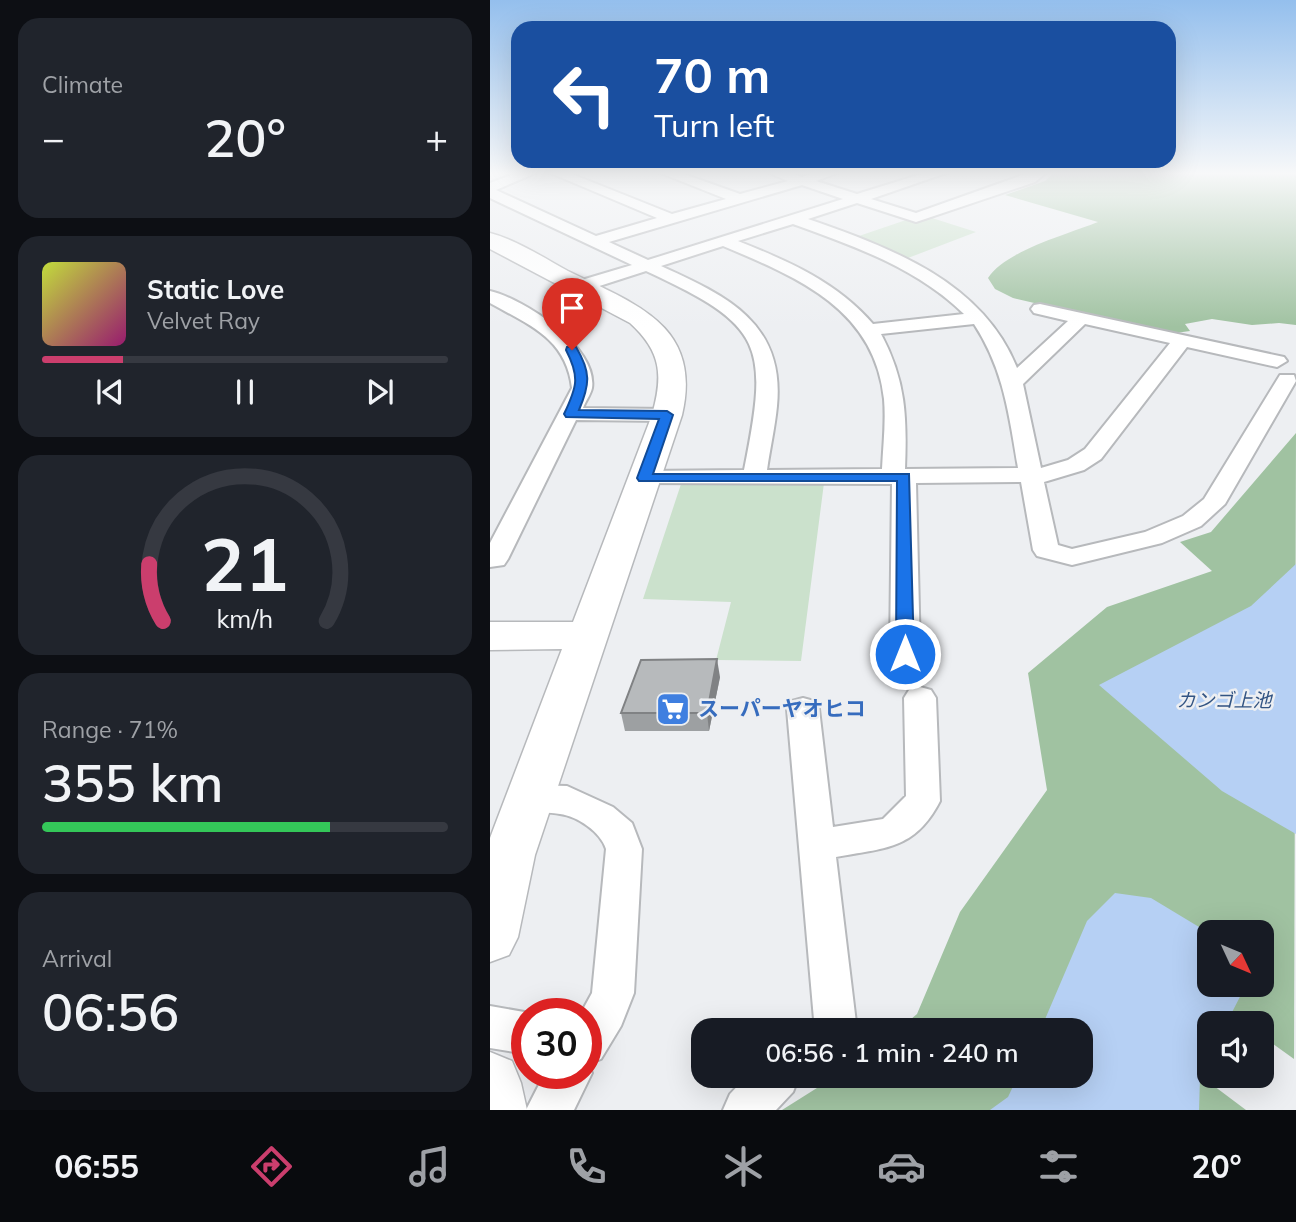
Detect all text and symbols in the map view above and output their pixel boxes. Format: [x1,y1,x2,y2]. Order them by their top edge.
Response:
text: 70 m [654,44,770,105]
icon: left [539,49,630,140]
text: Climate [42,70,123,99]
text: 20° [204,105,286,170]
text: Turn left [654,105,774,145]
text: − [42,114,65,162]
text: + [425,114,448,162]
text: Static Love [147,273,284,306]
pin [542,278,602,350]
icon: arrive [553,289,591,327]
text: Velvet Ray [147,306,260,335]
icon: previous [91,373,129,411]
icon: pause [226,373,264,411]
icon: next [361,373,399,411]
text: 21 [201,518,289,609]
text: km/h [217,603,273,634]
position arrow [868,617,942,691]
water label: カンゴ上池 [1176,688,1273,712]
supermarket icon: スーパーヤオヒコ [654,690,692,728]
place label: スーパーヤオヒコ [698,695,866,721]
text: Range · 71% [42,715,178,744]
text: 355 km [42,750,223,815]
north arrow [1197,920,1274,998]
map controls [1197,920,1274,1088]
text: Arrival [42,944,112,973]
text: 06:56 [42,979,179,1044]
speed limit sign: 30 [511,998,602,1089]
button: sound [1197,1011,1274,1088]
text: 06:56 · 1 min · 240 m [765,1036,1019,1069]
icon: directions [247,1142,296,1191]
icon: music [405,1142,454,1191]
icon: phone [562,1142,611,1191]
icon: climate [719,1142,768,1191]
icon: car [877,1142,926,1191]
icon: filters [1034,1142,1083,1191]
text: 06:55 [54,1146,139,1186]
text: 20° [1191,1146,1242,1186]

